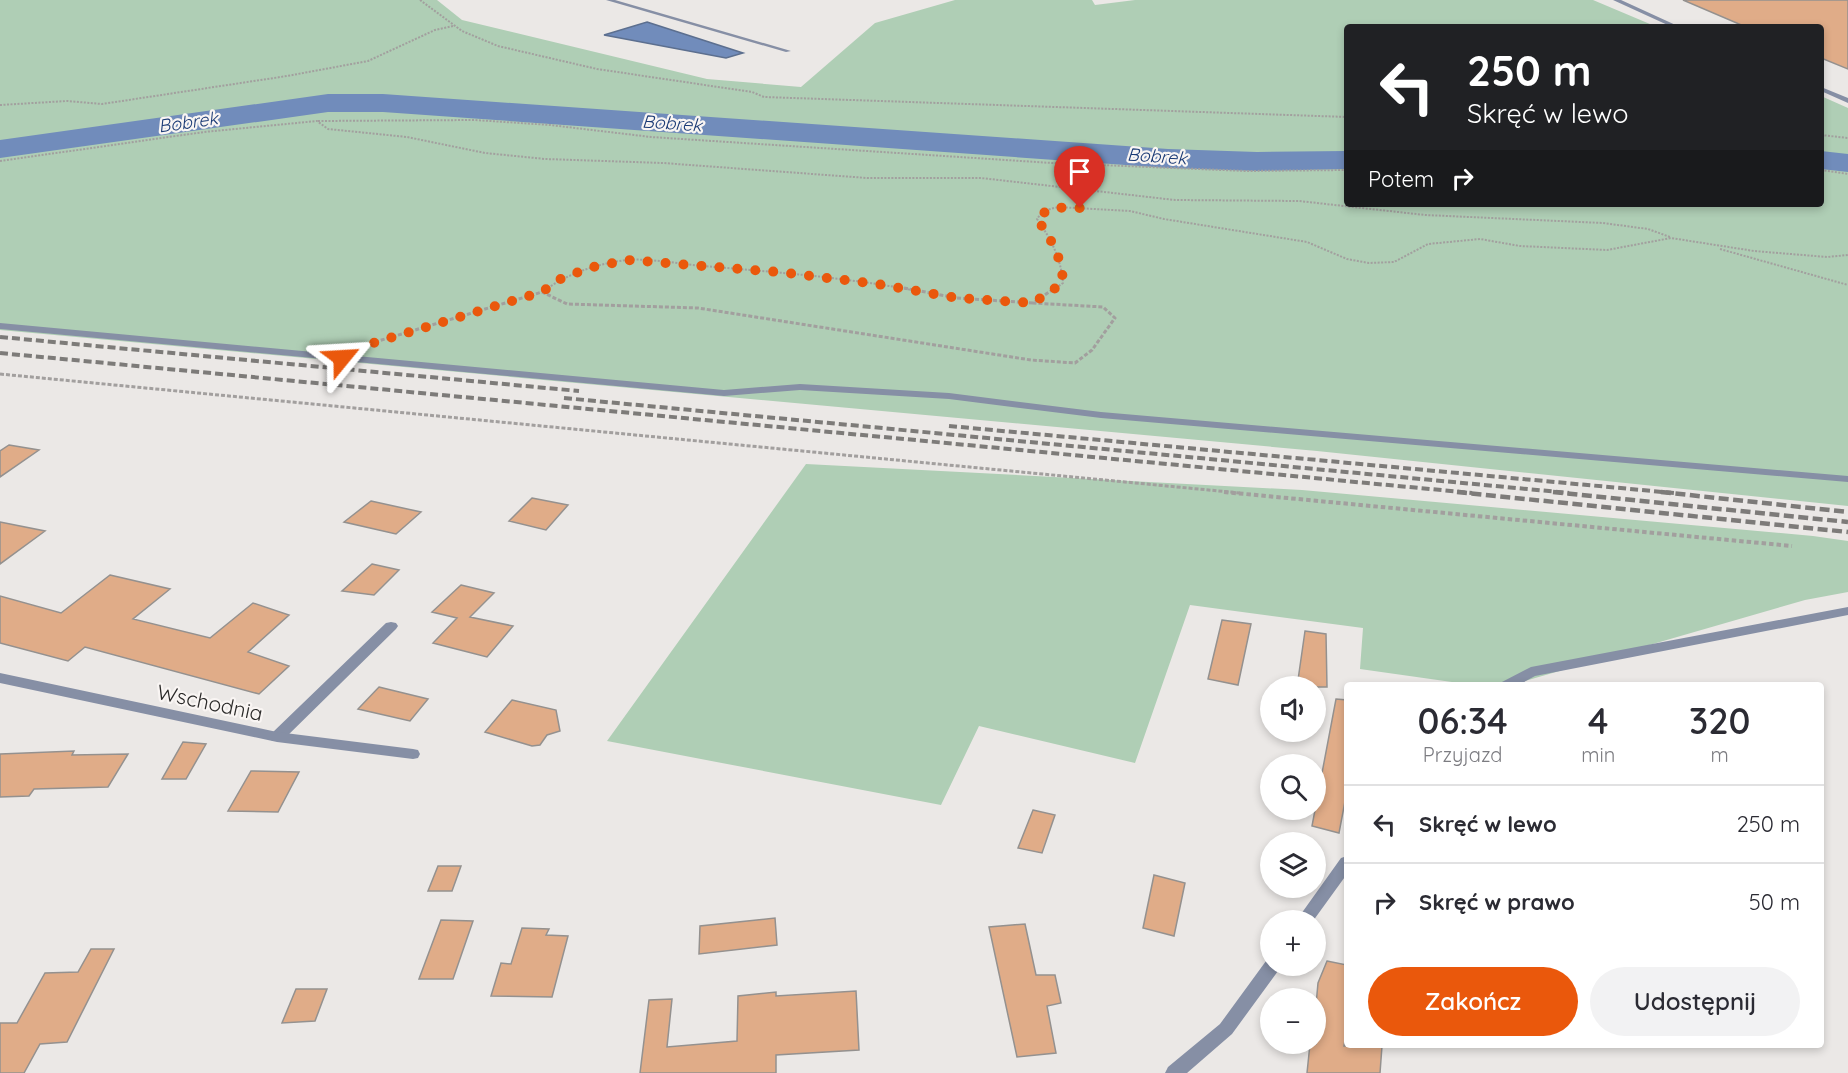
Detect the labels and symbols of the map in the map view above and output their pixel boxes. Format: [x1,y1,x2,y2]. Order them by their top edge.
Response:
water label: Bobrek [157,106,221,138]
water label: Bobrek [641,109,704,137]
water label: Bobrek [1126,142,1189,170]
pin [1054,146,1105,208]
position arrow [310,326,374,390]
street label: Wschodnia [155,678,265,726]

